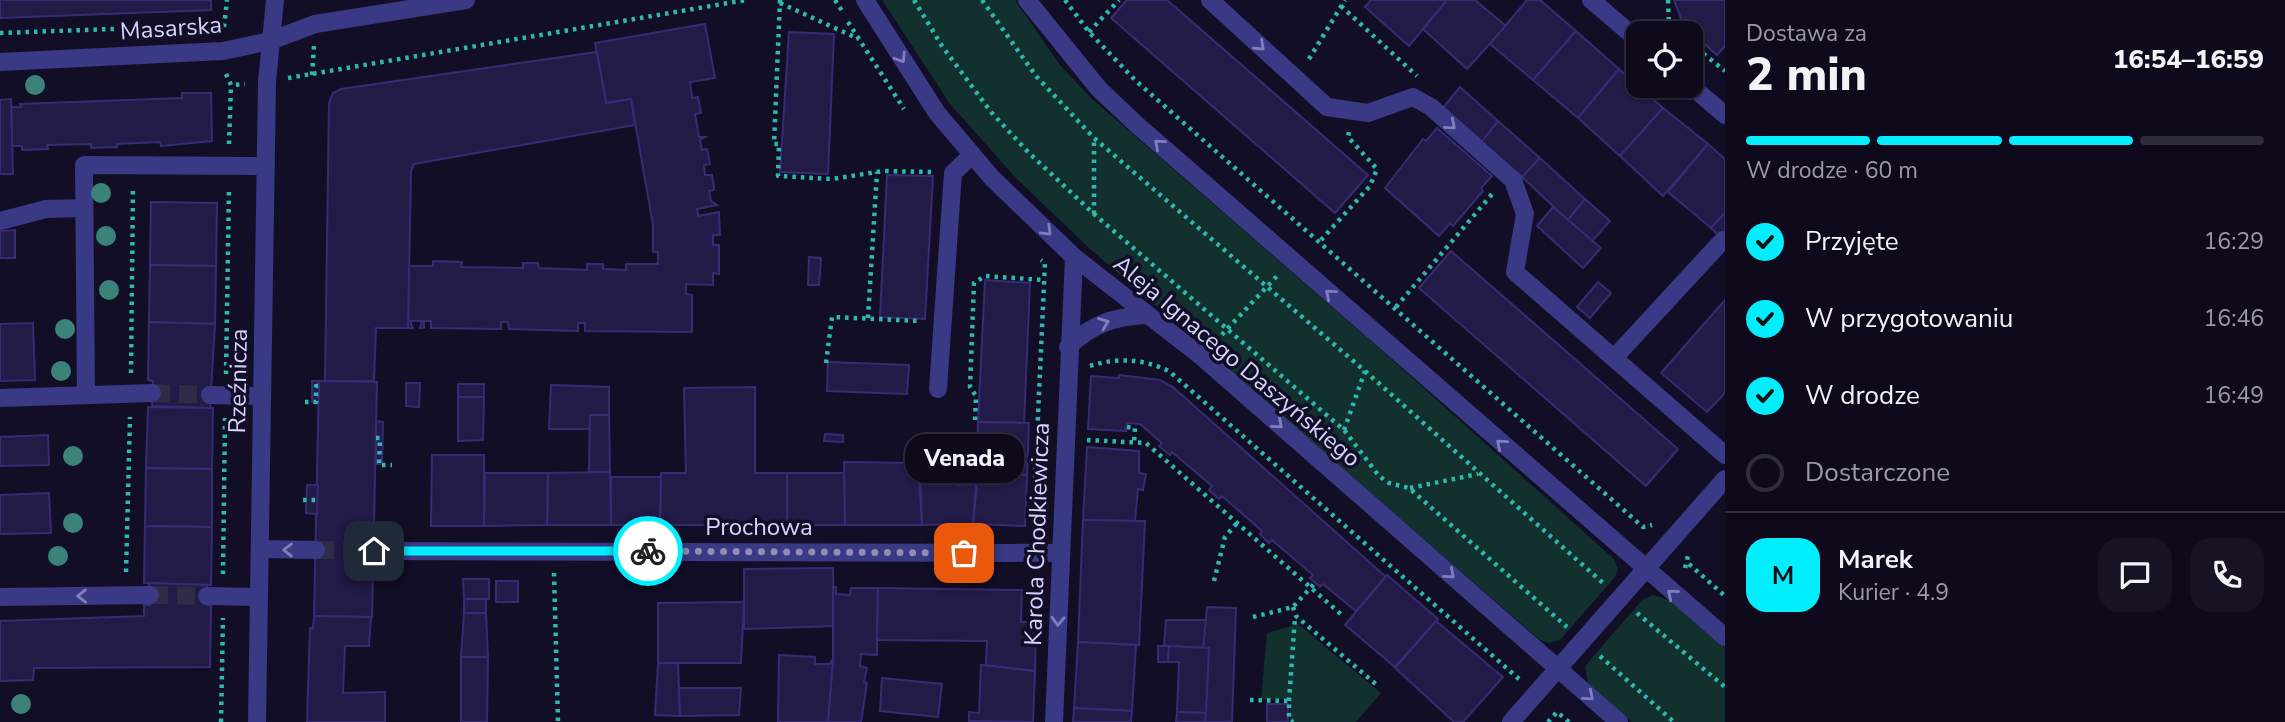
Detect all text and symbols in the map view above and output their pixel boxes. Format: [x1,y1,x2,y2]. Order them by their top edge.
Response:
street label: Masarska [119,8,223,48]
text: Dostawa za [1746,18,1867,49]
map controls [1626,21,1703,98]
button: locate [1626,21,1703,98]
one-way arrow [1252,38,1265,51]
text: 16:54–16:59 [2113,42,2264,77]
text: 2 min [1746,43,1867,106]
one-way arrow [892,51,905,64]
one-way arrow [1443,117,1456,129]
one-way arrow [1154,140,1167,152]
text: W drodze · 60 m [1746,155,1918,186]
one-way arrow [1039,223,1052,236]
icon: check [1746,223,1784,261]
text: Przyjęte [1805,224,1899,259]
text: 16:29 [2204,226,2264,257]
street label: Aleja Ignacego Daszyńskiego [1107,248,1367,474]
one-way arrow [1325,290,1338,302]
icon: check [1746,300,1784,338]
text: W przygotowaniu [1805,301,2013,336]
text: 16:46 [2204,303,2264,334]
one-way arrow [1097,317,1109,331]
street label: Rzeźnicza [221,328,255,434]
icon: check [1746,377,1784,415]
text: W drodze [1805,378,1920,413]
text: 16:49 [2204,380,2264,411]
one-way arrow [1270,416,1283,428]
street label: Karola Chodkiewicza [1017,422,1057,646]
callout: Venada [904,434,1024,483]
one-way arrow [1496,440,1509,452]
text: Venada [924,443,1005,474]
text: Dostarczone [1805,455,1950,490]
street label: Prochowa [705,511,813,543]
courier [613,516,683,586]
pin [344,521,404,581]
pin [934,523,994,583]
icon: home [355,532,393,570]
icon: bike [629,532,667,570]
icon: bag [945,534,983,572]
button: chat [2098,538,2172,612]
button: phone [2190,538,2264,612]
one-way arrow [282,542,293,557]
text: Marek [1838,542,1913,577]
text: M [1772,558,1794,593]
one-way arrow [1441,566,1454,578]
text: Kurier · 4.9 [1838,577,1949,608]
one-way arrow [76,588,87,603]
one-way arrow [1668,590,1681,602]
one-way arrow [1050,616,1065,627]
one-way arrow [1580,688,1593,700]

